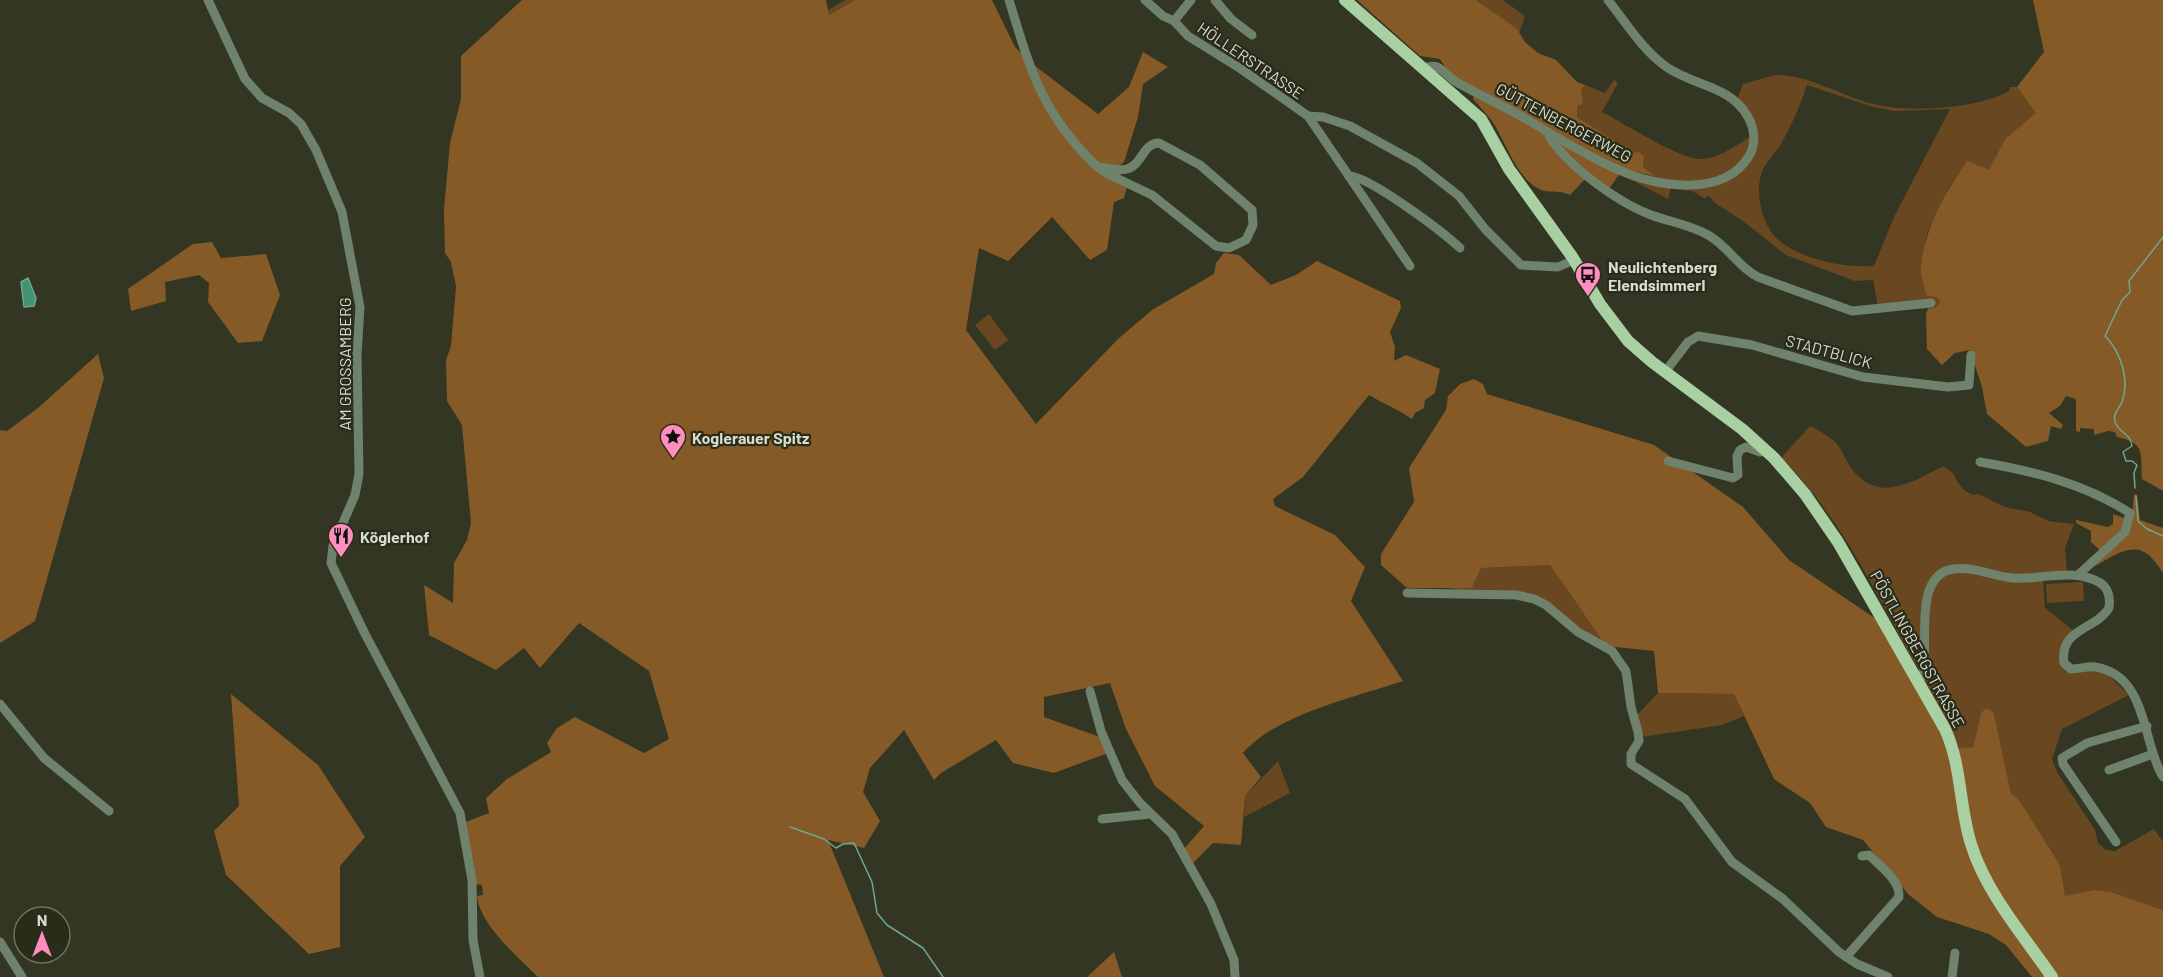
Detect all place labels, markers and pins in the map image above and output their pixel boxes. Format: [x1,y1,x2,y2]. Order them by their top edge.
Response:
place label: Neulichtenberg Elendsimmerl [1608,257,1717,294]
bus stop icon: Neulichtenberg Elendsimmerl [1573,260,1603,298]
place icon: Koglerauer Spitz [658,422,688,460]
place label: Koglerauer Spitz [692,428,809,447]
restaurant icon: Köglerhof [326,521,356,559]
place label: Köglerhof [360,527,429,546]

